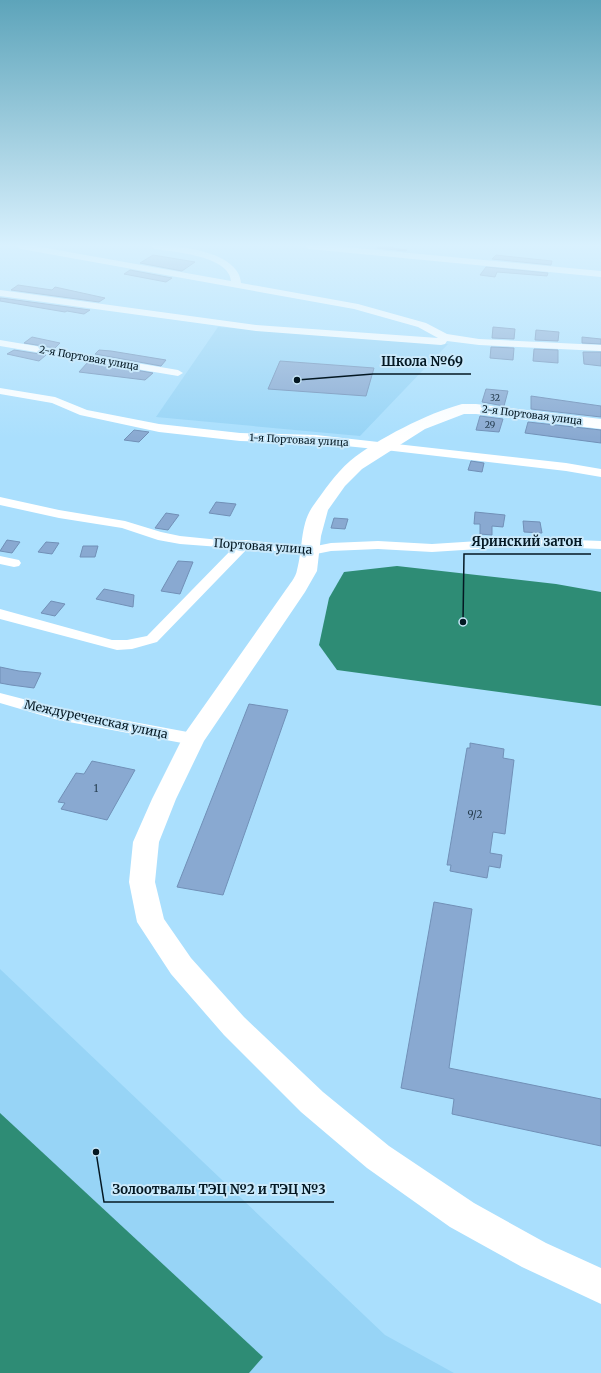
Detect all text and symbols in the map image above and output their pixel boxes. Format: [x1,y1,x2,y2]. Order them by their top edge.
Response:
street label: 2-я Портовая улица [38,343,140,373]
callout: Школа №69 [373,349,471,374]
text: Школа №69 [381,353,463,370]
house number: 32 [490,392,500,403]
street label: 2-я Портовая улица [481,402,583,428]
house number: 29 [485,419,495,430]
street label: 1-я Портовая улица [249,431,350,449]
callout: Яринский затон [464,529,591,554]
text: Яринский затон [472,533,582,550]
street label: Портовая улица [213,535,313,557]
street label: Междуреченская улица [23,696,170,742]
house number: 1 [94,782,99,795]
house number: 9/2 [468,808,483,821]
callout: Золоотвалы ТЭЦ №2 и ТЭЦ №3 [104,1177,334,1202]
text: Золоотвалы ТЭЦ №2 и ТЭЦ №3 [112,1181,326,1198]

